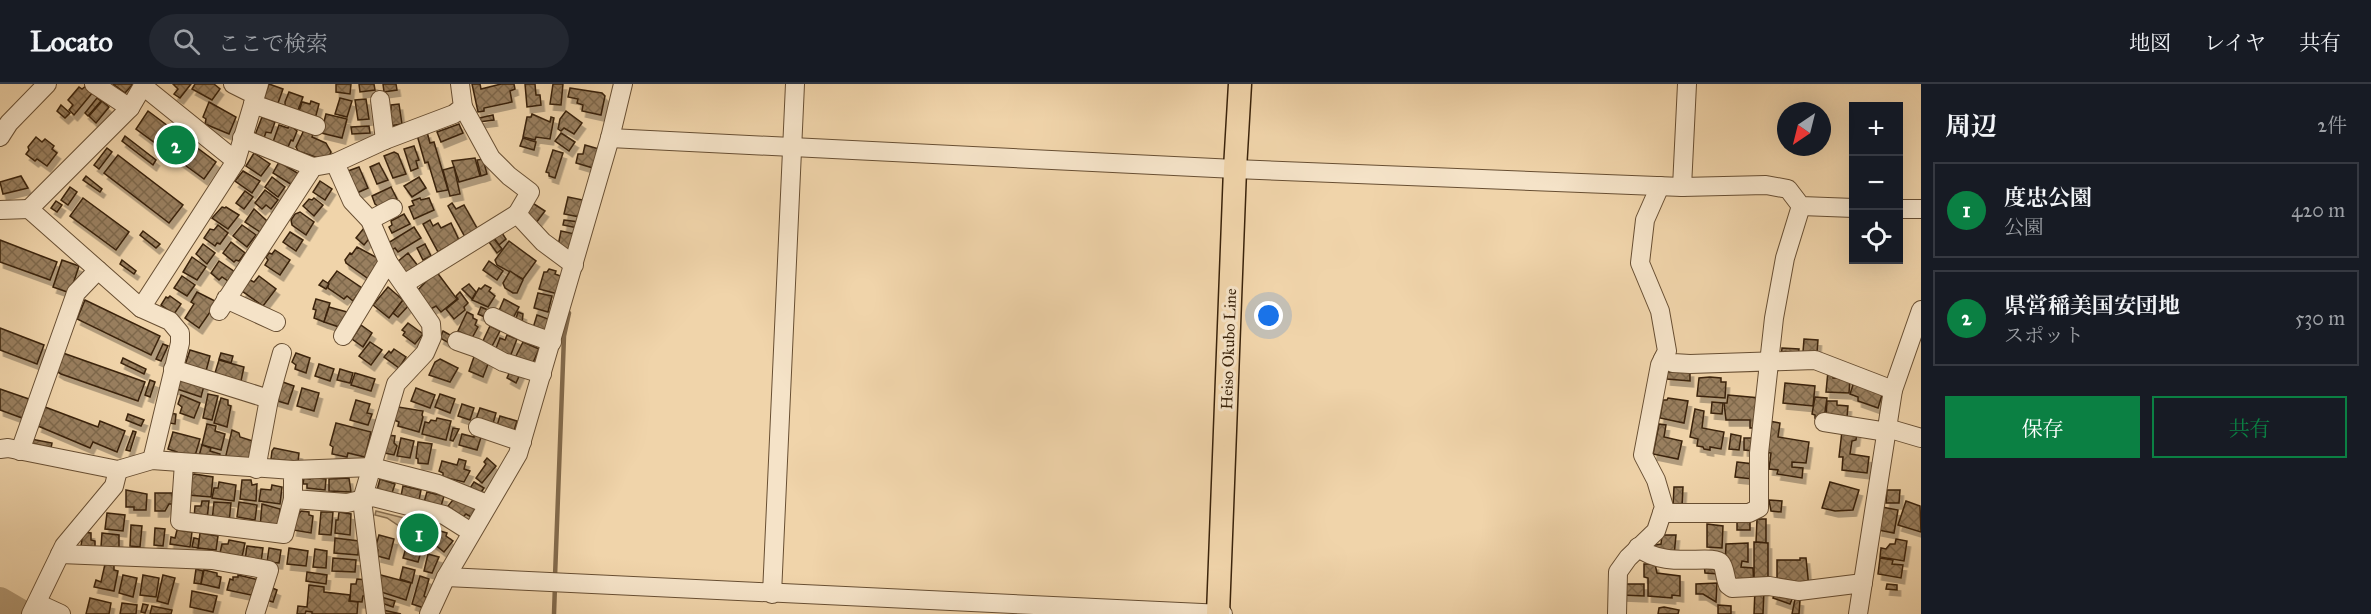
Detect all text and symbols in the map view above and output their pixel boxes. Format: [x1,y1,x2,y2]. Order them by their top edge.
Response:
search box [149,14,569,68]
text: Locato [30,24,113,59]
icon: search [170,25,203,58]
text: ここで検索 [218,30,328,57]
text: 地図 [2129,30,2171,56]
text: レイヤ [2204,30,2266,56]
text: 共有 [2299,30,2341,56]
north arrow [1777,102,1831,156]
map controls [1849,102,1903,264]
button: + [1849,102,1903,156]
text: 周辺 [1945,110,1997,142]
text: 2件 [2317,113,2347,137]
pin: 2 [156,122,195,168]
button: − [1849,156,1903,210]
text: 度忠公園 [2004,184,2092,211]
text: 1 [1963,198,1970,222]
text: 420 m [2291,198,2345,222]
button: locate [1849,210,1903,264]
text: 公園 [2004,215,2044,239]
street label: Heiso Okubo Line [1217,288,1240,410]
text: 県営稲美国安団地 [2004,292,2180,319]
your location [1254,301,1283,330]
text: 2 [1962,306,1971,330]
text: 530 m [2295,306,2345,330]
text: スポット [2004,323,2084,347]
button: 保存 [1945,396,2140,458]
button: 共有 [2152,396,2347,458]
pin: 1 [400,510,438,556]

